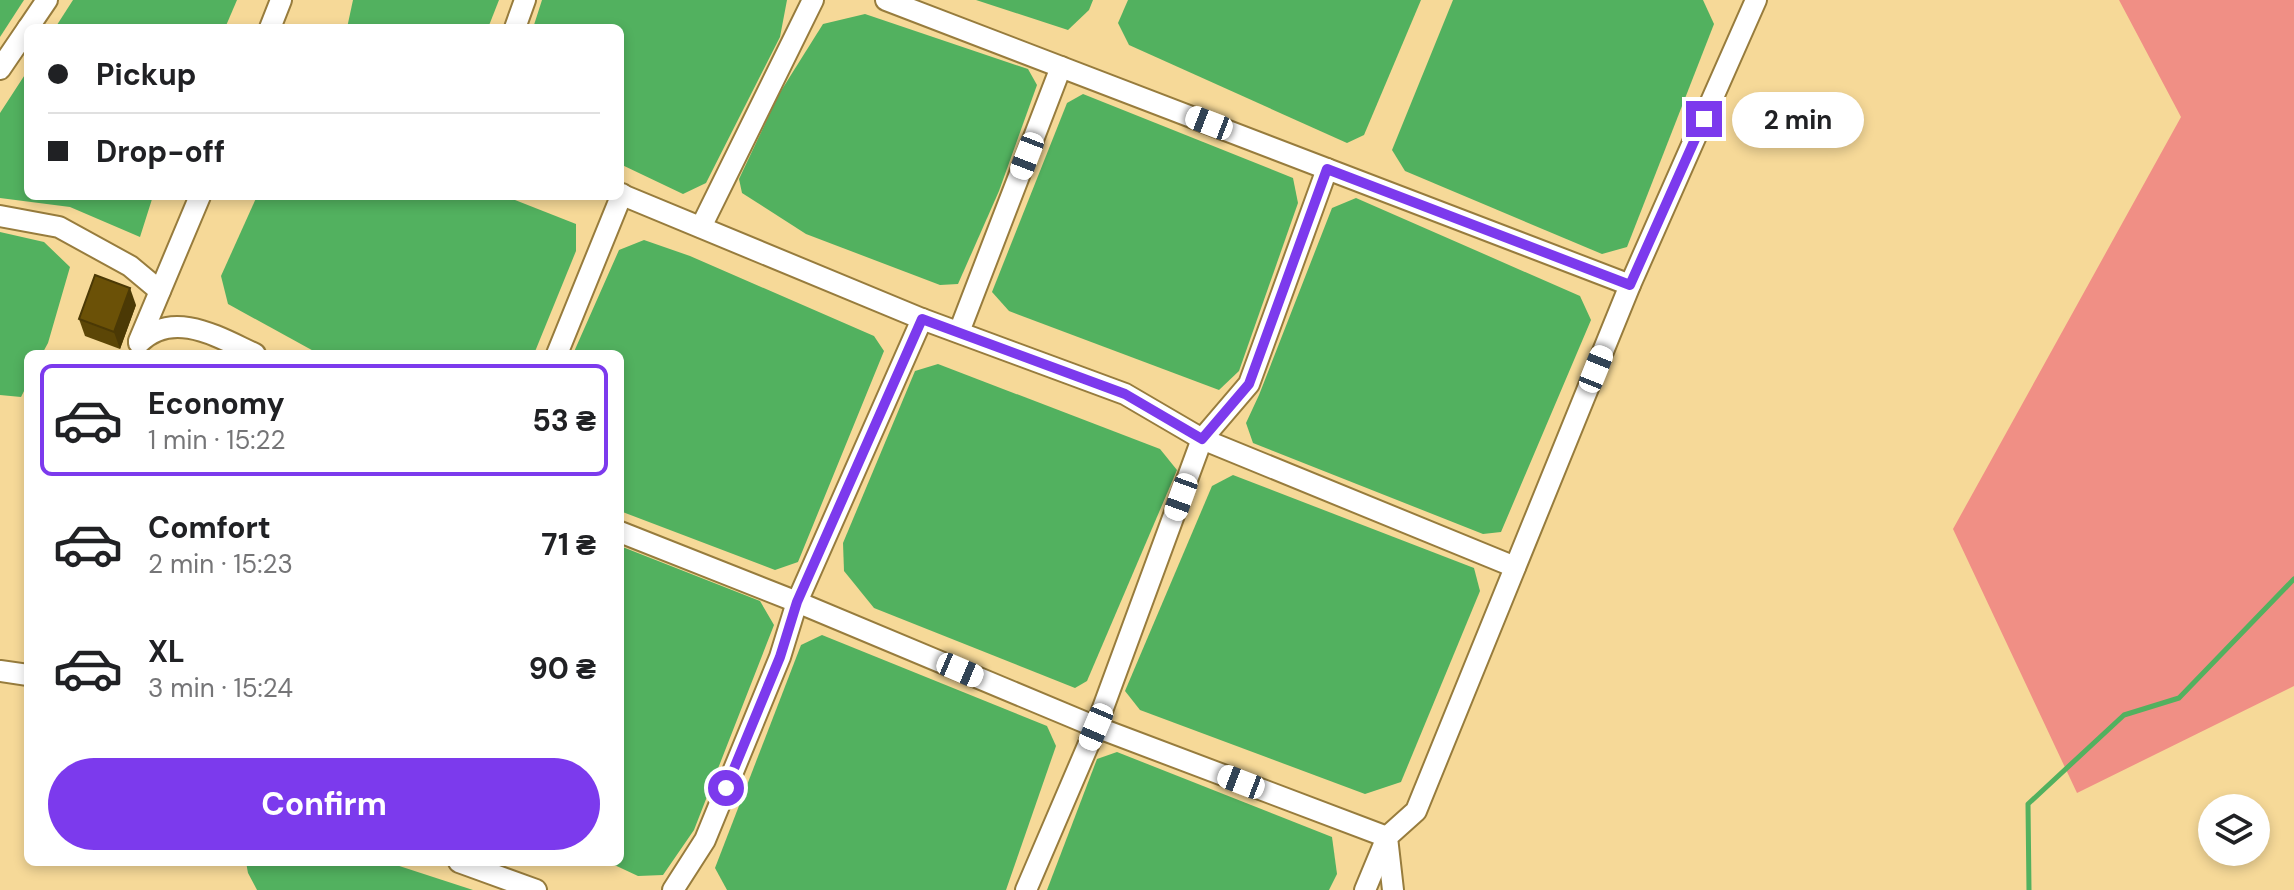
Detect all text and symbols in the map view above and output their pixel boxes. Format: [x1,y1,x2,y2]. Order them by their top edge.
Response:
text: Pickup [96,55,196,94]
callout: 2 min [1732,91,1864,147]
route end [1686,101,1722,137]
car [1182,103,1236,143]
text: 2 min [1764,103,1832,137]
car [1007,129,1047,183]
text: Drop-off [96,132,225,171]
car [1576,342,1616,396]
icon: car [52,384,124,456]
text: Economy [148,384,285,423]
text: 53 ₴ [532,401,596,440]
text: 1 min · 15:22 [148,423,286,457]
car [1162,470,1200,524]
icon: car [52,508,124,580]
text: Comfort [148,508,271,547]
text: 71 ₴ [541,525,596,564]
text: 2 min · 15:23 [148,547,293,581]
icon: car [52,632,124,704]
text: XL [148,632,185,671]
text: 90 ₴ [529,649,596,688]
car [933,650,987,690]
text: 3 min · 15:24 [148,671,293,705]
car [1076,700,1116,754]
button: Confirm [48,758,600,850]
car [1214,762,1268,802]
route start [708,770,744,806]
map controls [2198,794,2270,866]
button: layers [2198,794,2270,866]

